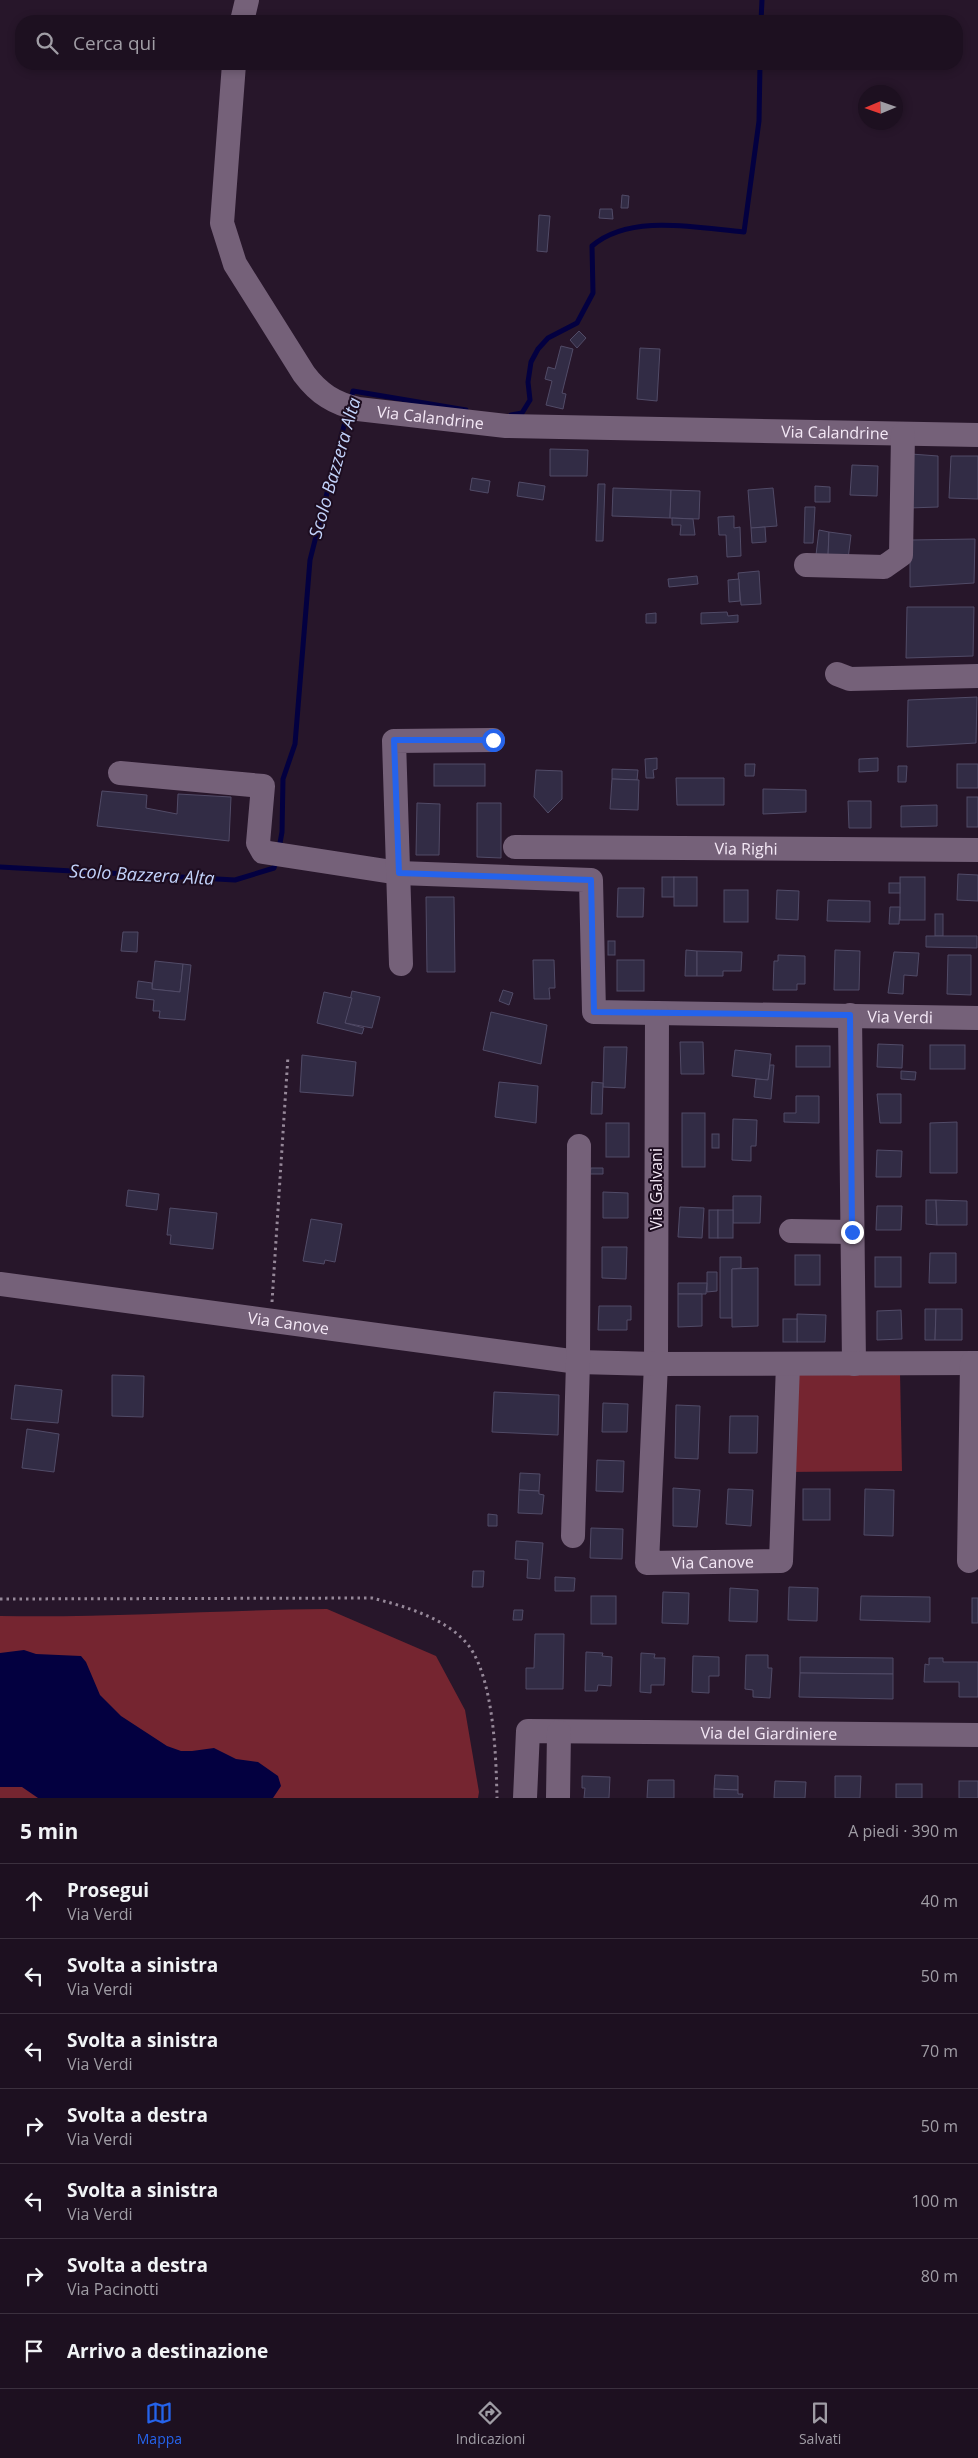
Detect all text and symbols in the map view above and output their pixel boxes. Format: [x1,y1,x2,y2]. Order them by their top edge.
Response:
search box [15,15,963,70]
icon: search [33,29,61,57]
text: Cerca qui [73,30,156,56]
north arrow [858,85,903,130]
water label: Scolo Bazzera Alta [302,395,366,541]
street label: Via Calandrine [376,400,485,434]
street label: Via Calandrine [781,420,889,444]
route start [482,729,505,752]
street label: Via Righi [714,837,778,860]
water label: Scolo Bazzera Alta [69,858,215,890]
street label: Via Verdi [867,1005,933,1028]
street label: Via Galvani [645,1148,667,1230]
route end [841,1221,864,1244]
street label: Via Canove [246,1307,331,1339]
street label: Via Canove [672,1550,754,1574]
street label: Via del Giardiniere [700,1722,838,1745]
text: 5 min [20,1817,78,1845]
text: A piedi · 390 m [848,1820,958,1842]
text: Prosegui [67,1877,149,1903]
icon: ahead [20,1887,48,1915]
text: 40 m [921,1890,958,1912]
text: Via Verdi [67,1903,133,1925]
text: Svolta a sinistra [67,1952,218,1978]
icon: left [20,1962,48,1990]
text: 50 m [921,1965,958,1987]
text: Via Verdi [67,1978,133,2000]
text: Svolta a sinistra [67,2027,218,2053]
icon: left [20,2037,48,2065]
text: 70 m [921,2040,958,2062]
text: Via Verdi [67,2053,133,2075]
text: Svolta a destra [67,2102,208,2128]
icon: right [20,2112,48,2140]
text: 50 m [921,2115,958,2137]
text: Via Verdi [67,2128,133,2150]
text: Svolta a sinistra [67,2177,218,2203]
icon: left [20,2187,48,2215]
text: 100 m [912,2190,958,2212]
text: Via Verdi [67,2203,133,2225]
text: Svolta a destra [67,2252,208,2278]
icon: right [20,2262,48,2290]
text: 80 m [921,2265,958,2287]
text: Via Pacinotti [67,2278,159,2300]
icon: arrive [20,2337,48,2365]
text: Arrivo a destinazione [67,2338,268,2364]
tab: Mappa [137,2399,182,2448]
tab: Indicazioni [456,2399,525,2448]
tab: Salvati [799,2399,841,2448]

